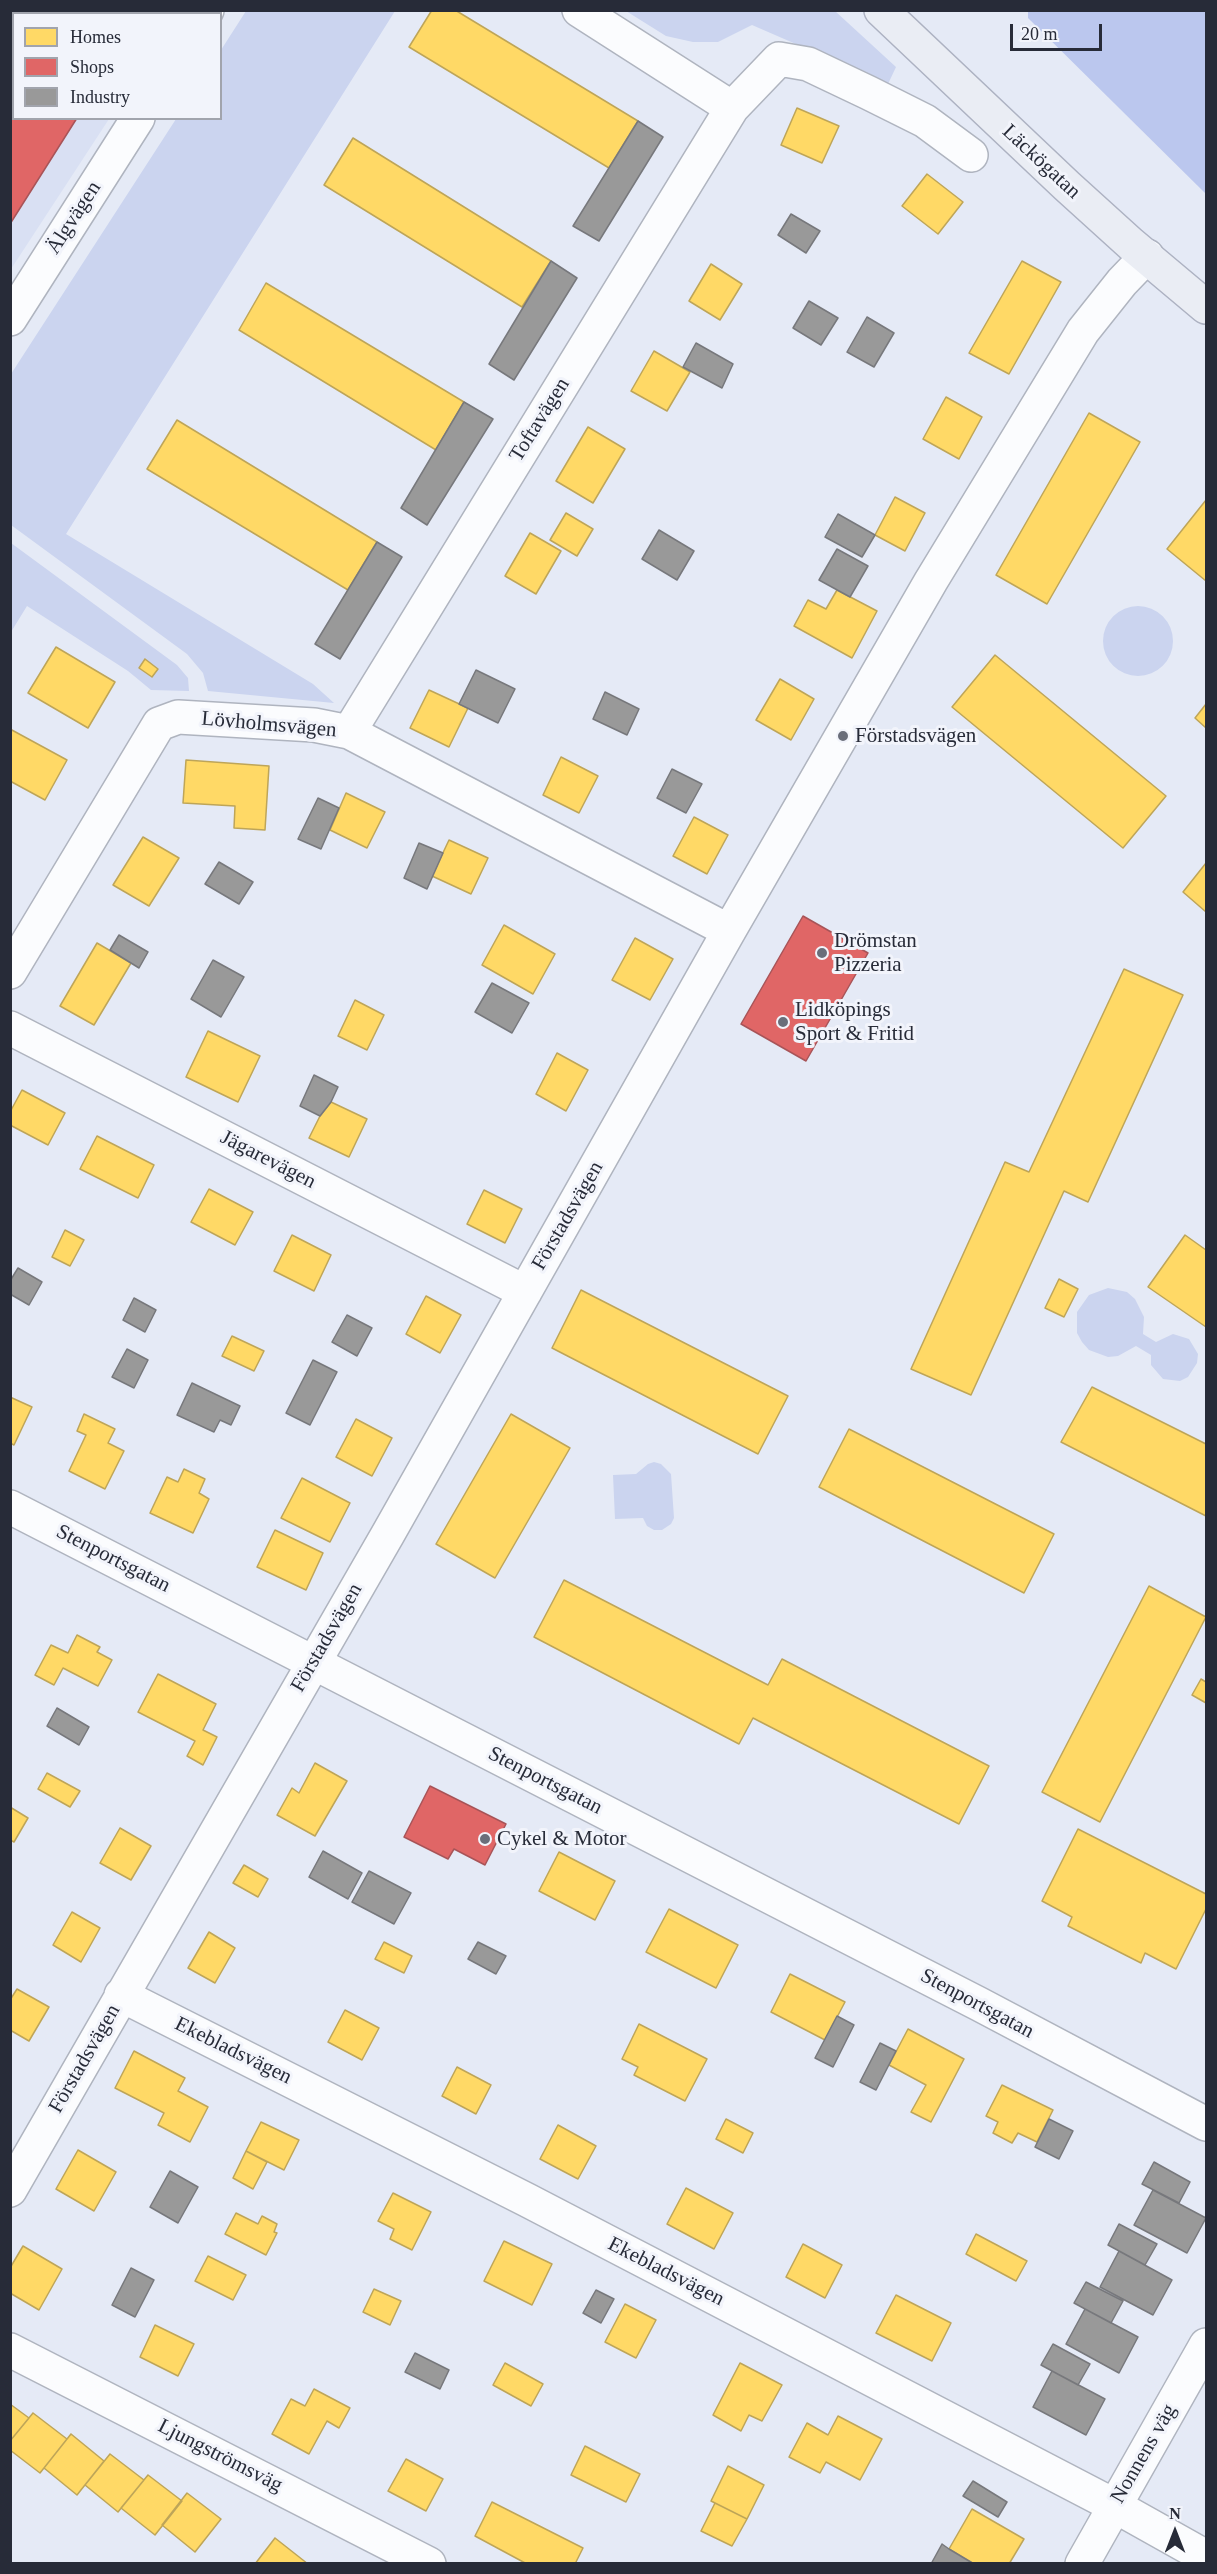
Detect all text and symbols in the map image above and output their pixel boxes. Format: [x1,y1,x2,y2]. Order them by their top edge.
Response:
legend [12,12,222,120]
scale bar [1013,12,1104,50]
text: 20 m [1021,24,1058,44]
text: Homes [70,27,121,47]
text: Shops [70,57,114,77]
text: Industry [70,87,130,107]
street label: Läckögatan [997,119,1085,205]
street label: Älgvägen [41,177,107,259]
street label: Toftavägen [504,373,576,467]
street label: Lövholmsvägen [201,707,337,743]
place label: Förstadsvägen [855,723,976,749]
marker: Förstadsvägen [836,729,850,743]
place label: Drömstan Pizzeria [834,928,917,978]
marker: Drömstan Pizzeria [815,946,829,960]
place label: Lidköpings Sport & Fritid [795,997,914,1047]
marker: Lidköpings Sport & Fritid [776,1015,790,1029]
street label: Jägarevägen [216,1125,320,1195]
street label: Förstadsvägen [527,1157,609,1275]
street label: Stenportsgatan [52,1519,174,1599]
street label: Förstadsvägen [286,1579,368,1697]
street label: Stenportsgatan [484,1741,606,1821]
place label: Cykel & Motor [497,1826,626,1852]
marker: Cykel & Motor [478,1832,492,1846]
street label: Stenportsgatan [916,1964,1038,2044]
street label: Förstadsvägen [44,2000,126,2118]
street label: Ekebladsvägen [170,2012,296,2090]
street label: Ekebladsvägen [604,2232,728,2312]
street label: Nonnens väg [1106,2400,1182,2508]
street label: Ljungströmsväg [153,2414,287,2498]
north arrow [1145,2502,1205,2562]
text: N [1169,2505,1181,2522]

